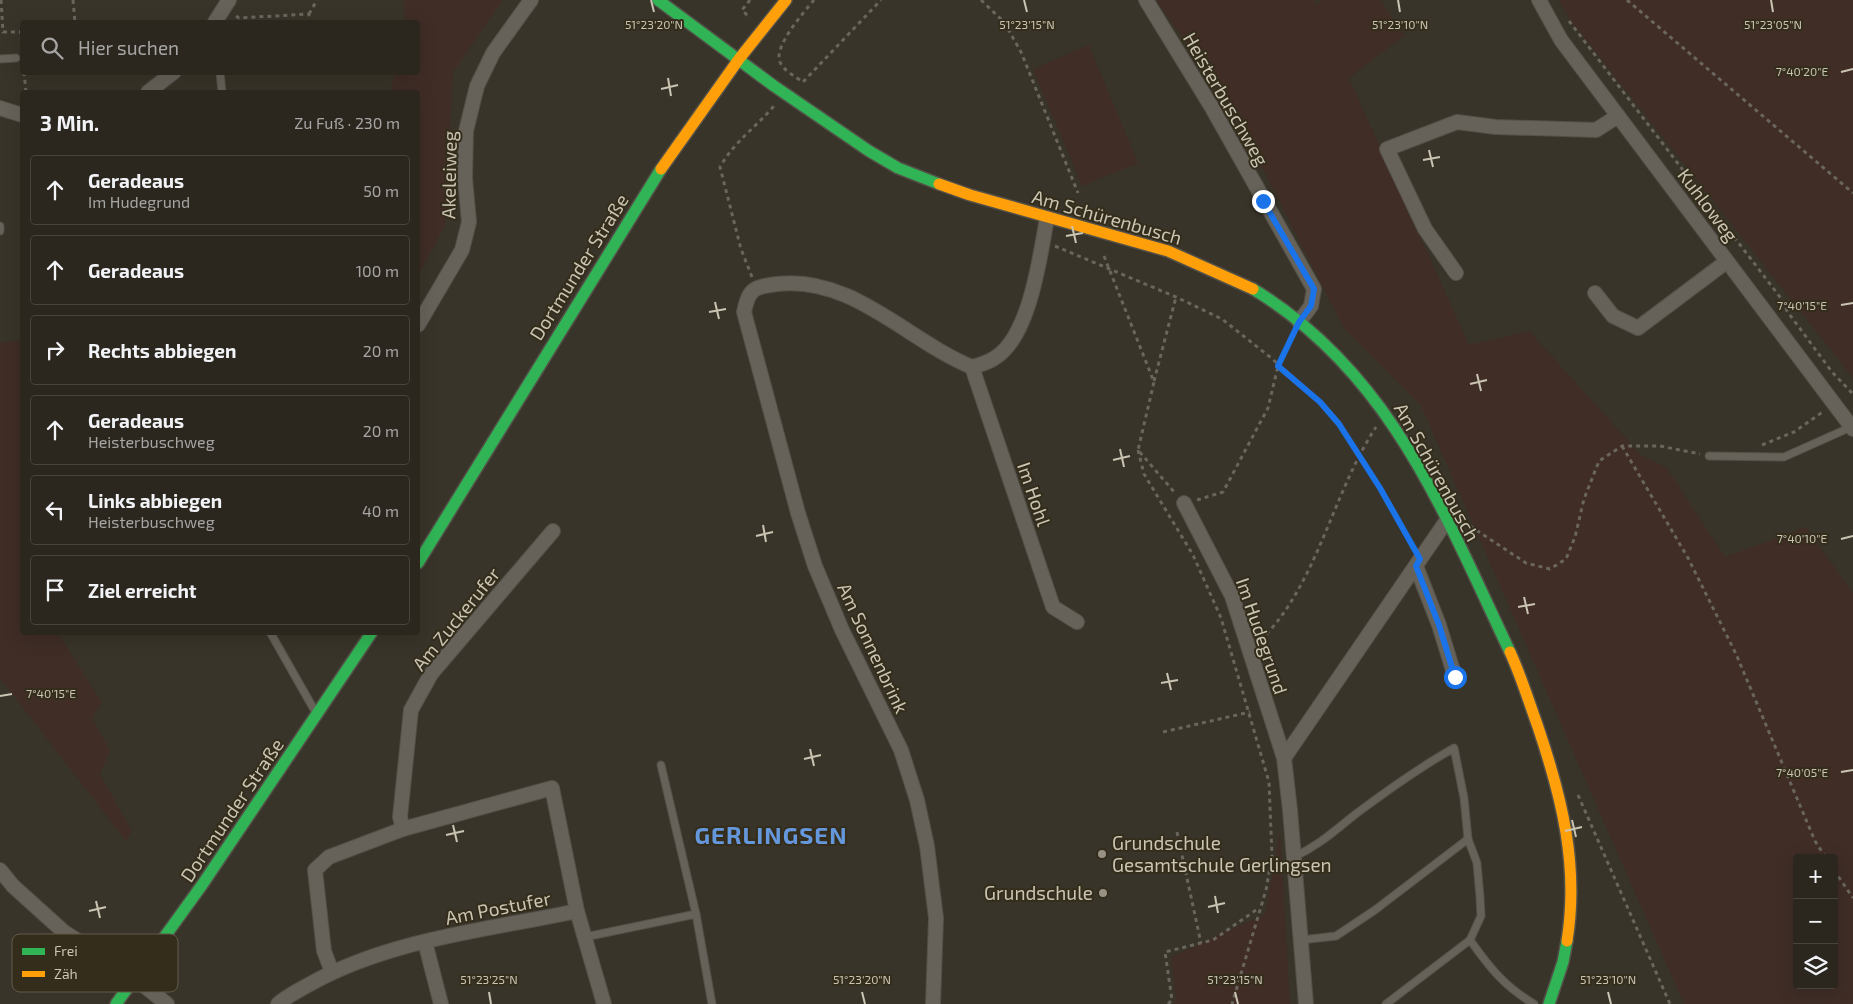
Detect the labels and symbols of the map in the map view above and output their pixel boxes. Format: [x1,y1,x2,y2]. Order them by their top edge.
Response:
text: 51°23'20"N [625,17,683,31]
text: 51°23'15"N [999,17,1055,31]
text: 51°23'10"N [1372,17,1428,31]
text: 51°23'05"N [1744,17,1802,31]
street label: Heisterbuschweg [1179,28,1274,170]
text: 7°40'20"E [1776,64,1829,78]
street label: Akeleiweg [436,130,461,219]
street label: Kuhloweg [1673,164,1744,246]
street label: Am Schürenbusch [1030,184,1185,249]
street label: Dortmunder Straße [524,189,633,344]
route end [1252,190,1275,213]
text: 7°40'15"E [1777,298,1827,312]
street label: Am Schürenbusch [1390,398,1485,545]
street label: Im Hohl [1013,459,1056,529]
text: 7°40'10"E [1777,531,1828,545]
street label: Am Zuckerufer [407,562,505,675]
street label: Im Hudegrund [1232,575,1293,697]
street label: Am Sonnenbrink [833,579,914,717]
route start [1444,666,1467,689]
text: 7°40'15"E [26,686,76,700]
street label: Dortmunder Straße [175,734,288,886]
text: 7°40'05"E [1776,765,1828,779]
district label: GERLINGSEN [695,820,847,849]
place label: Grundschule Gesamtschule Gerlingsen [1112,831,1332,876]
marker: Grundschule Gesamtschule Gerlingsen [1096,848,1108,860]
place label: Grundschule [984,881,1093,904]
street label: Am Postufer [443,886,553,929]
marker: Grundschule [1097,887,1109,899]
legend [12,934,178,992]
text: Frei [54,942,78,959]
text: Zäh [54,965,78,982]
text: 51°23'25"N [460,972,518,986]
text: 51°23'20"N [833,972,891,986]
text: 51°23'15"N [1207,972,1263,986]
text: 51°23'10"N [1580,972,1636,986]

